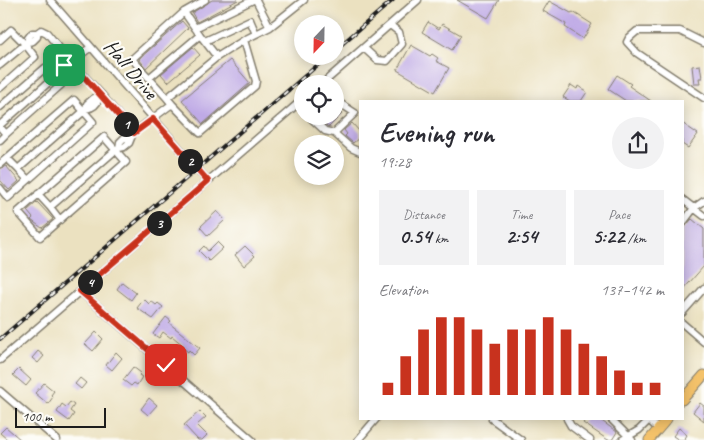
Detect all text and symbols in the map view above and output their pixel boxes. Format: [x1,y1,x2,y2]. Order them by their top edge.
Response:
north arrow [294,15,344,65]
map controls [294,15,344,185]
street label: Hall Drive [98,34,164,105]
pin [43,44,85,86]
icon: arrive [50,51,78,79]
button: locate [294,75,344,125]
pin: 1 [114,112,138,136]
text: Evening run [379,115,494,150]
text: 1 [123,116,130,133]
button: share [612,117,664,169]
button: layers [294,135,344,185]
pin: 2 [178,148,202,174]
text: 19:28 [379,152,411,172]
text: 2 [187,153,194,170]
text: Distance [403,206,445,223]
text: Time [511,206,532,223]
text: Pace [608,206,630,223]
pin: 3 [146,210,172,236]
text: 3 [156,215,163,232]
text: 0.54 [399,223,431,249]
text: 2:54 [505,223,538,249]
text: 5:22 [592,223,624,249]
text: km [431,230,448,247]
text: /km [624,230,646,247]
pin: 4 [78,270,102,294]
text: 4 [87,274,94,291]
text: Elevation [379,280,428,300]
text: 137–142 m [601,280,664,300]
pin [145,344,187,386]
icon: check [152,351,180,379]
scale bar [15,405,106,428]
text: 100 m [22,408,52,425]

